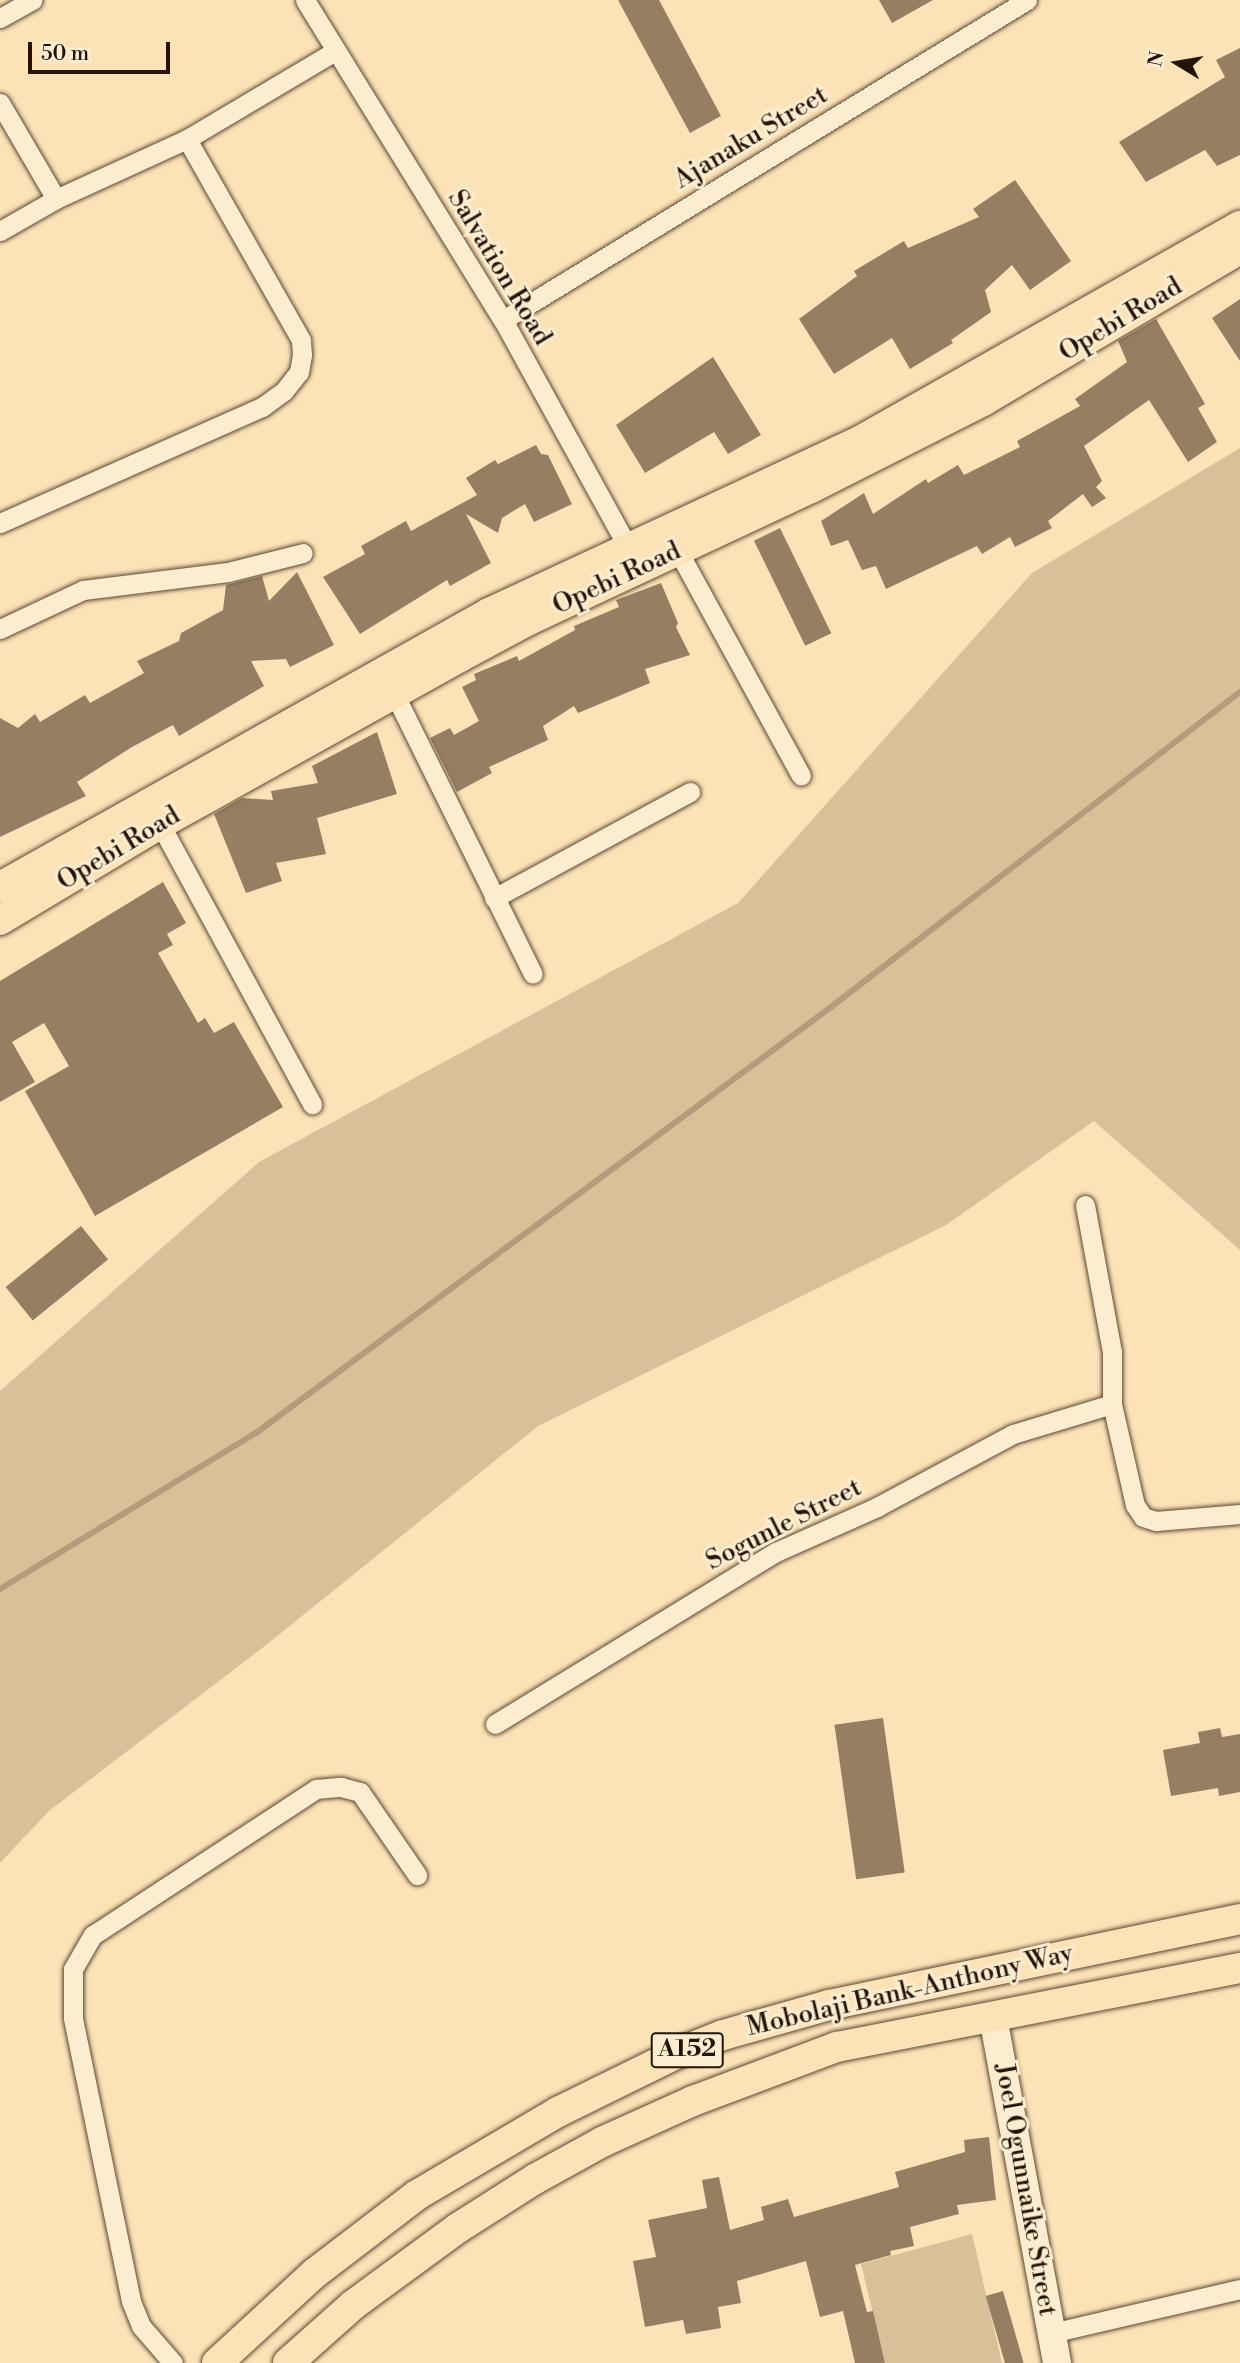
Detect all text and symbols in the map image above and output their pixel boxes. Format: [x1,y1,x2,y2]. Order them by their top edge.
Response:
scale bar [32,28,173,72]
north arrow [1142,28,1212,98]
text: 50 m [41,41,89,67]
text: N [1143,49,1170,69]
street label: Ajanaku Street [669,80,833,196]
street label: Salvation Road [440,185,558,351]
street label: Opebi Road [1054,271,1188,369]
street label: Opebi Road [548,536,686,622]
street label: Opebi Road [52,800,186,898]
street label: Sogunle Street [701,1472,867,1578]
street label: Mobolaji Bank-Anthony Way [744,1938,1076,2044]
road number: A152 [650,2029,724,2070]
street label: Joel Ogunnaike Street [987,2061,1063,2319]

